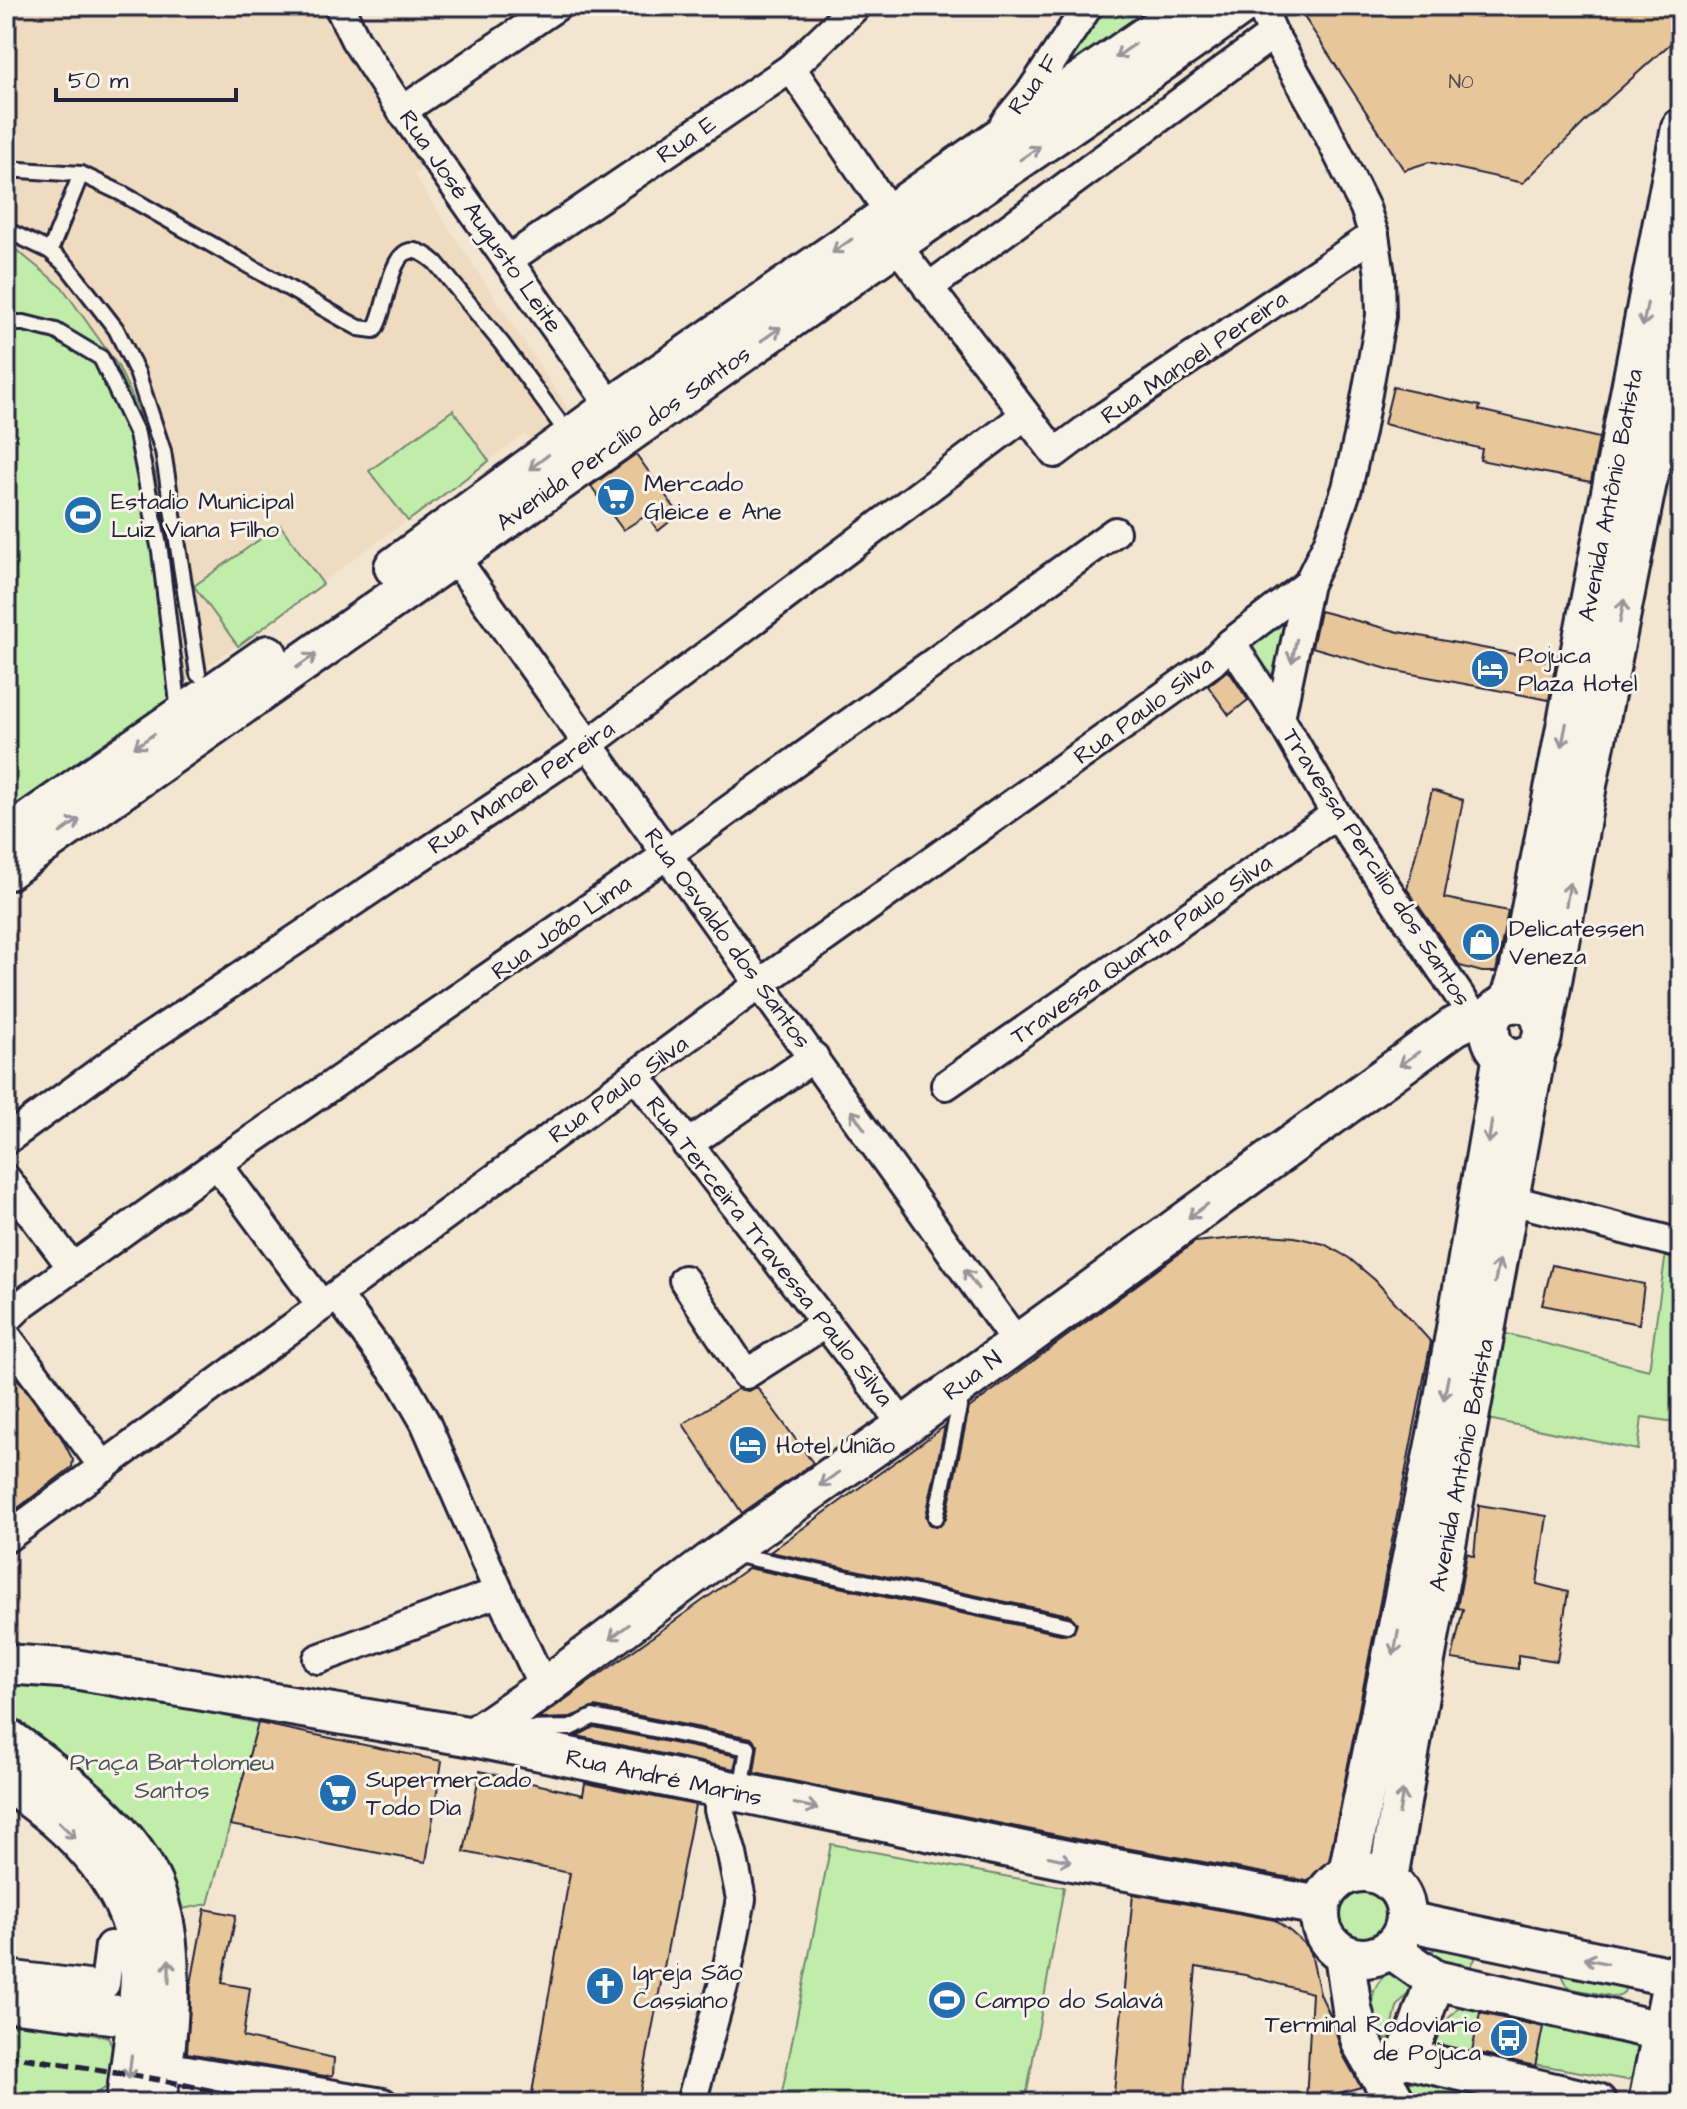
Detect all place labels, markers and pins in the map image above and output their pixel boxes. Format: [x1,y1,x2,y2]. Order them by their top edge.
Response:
place label: Mercado Gleice e Ane [644,467,782,529]
supermarket icon: Mercado Gleice e Ane [595,476,637,518]
place label: Estadio Municipal Luiz Viana Filho [111,485,294,547]
sports icon: Estadio Municipal Luiz Viana Filho [62,494,104,536]
place label: Pojuca Plaza Hotel [1518,639,1637,701]
hotel icon: Pojuca Plaza Hotel [1469,648,1511,690]
place label: Delicatessen Veneza [1509,912,1644,974]
shop icon: Delicatessen Veneza [1460,921,1502,963]
hotel icon: Hotel União [727,1424,769,1466]
place label: Hotel União [776,1429,895,1463]
place label: Supermercado Todo Dia [366,1763,532,1825]
supermarket icon: Supermercado Todo Dia [317,1772,359,1814]
place label: Igreja São Cassiano [633,1956,743,2018]
church icon: Igreja São Cassiano [584,1965,626,2007]
sports icon: Campo do Salavá [926,1979,968,2021]
place label: Campo do Salavá [975,1984,1163,2018]
place label: Terminal Rodoviario de Pojuca [1265,2008,1481,2070]
bus stop icon: Terminal Rodoviario de Pojuca [1488,2017,1530,2059]

